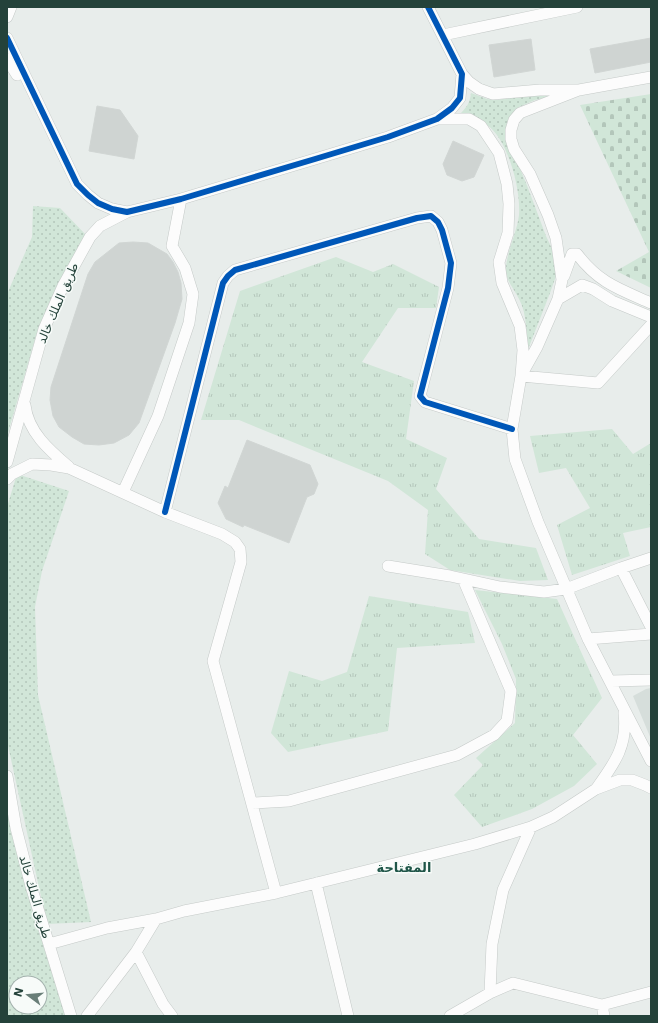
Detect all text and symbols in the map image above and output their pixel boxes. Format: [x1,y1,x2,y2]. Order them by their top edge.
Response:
street label: طريق الملك خالد [35,261,82,346]
street label: طريق الملك خالد [15,854,54,941]
district label: المفتاحة [377,860,431,875]
north arrow [8,975,48,1015]
text: N [11,986,26,999]

